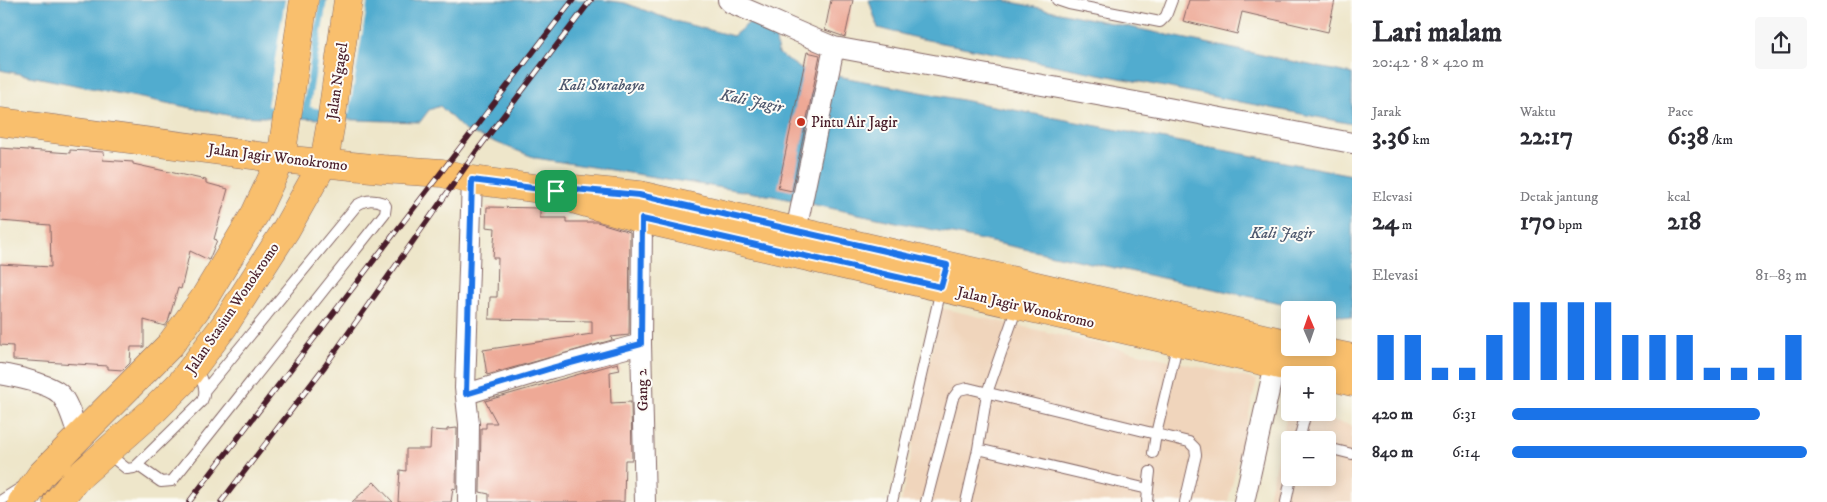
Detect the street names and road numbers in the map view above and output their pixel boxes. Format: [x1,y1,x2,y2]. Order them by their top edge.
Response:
street label: Jalan Ngagel [322,41,352,123]
street label: Jalan Jagir Wonokromo [205,139,349,175]
street label: Jalan Stasiun Wonokromo [180,239,283,379]
street label: Jalan Jagir Wonokromo [954,282,1096,333]
street label: Gang 2 [632,368,653,412]

